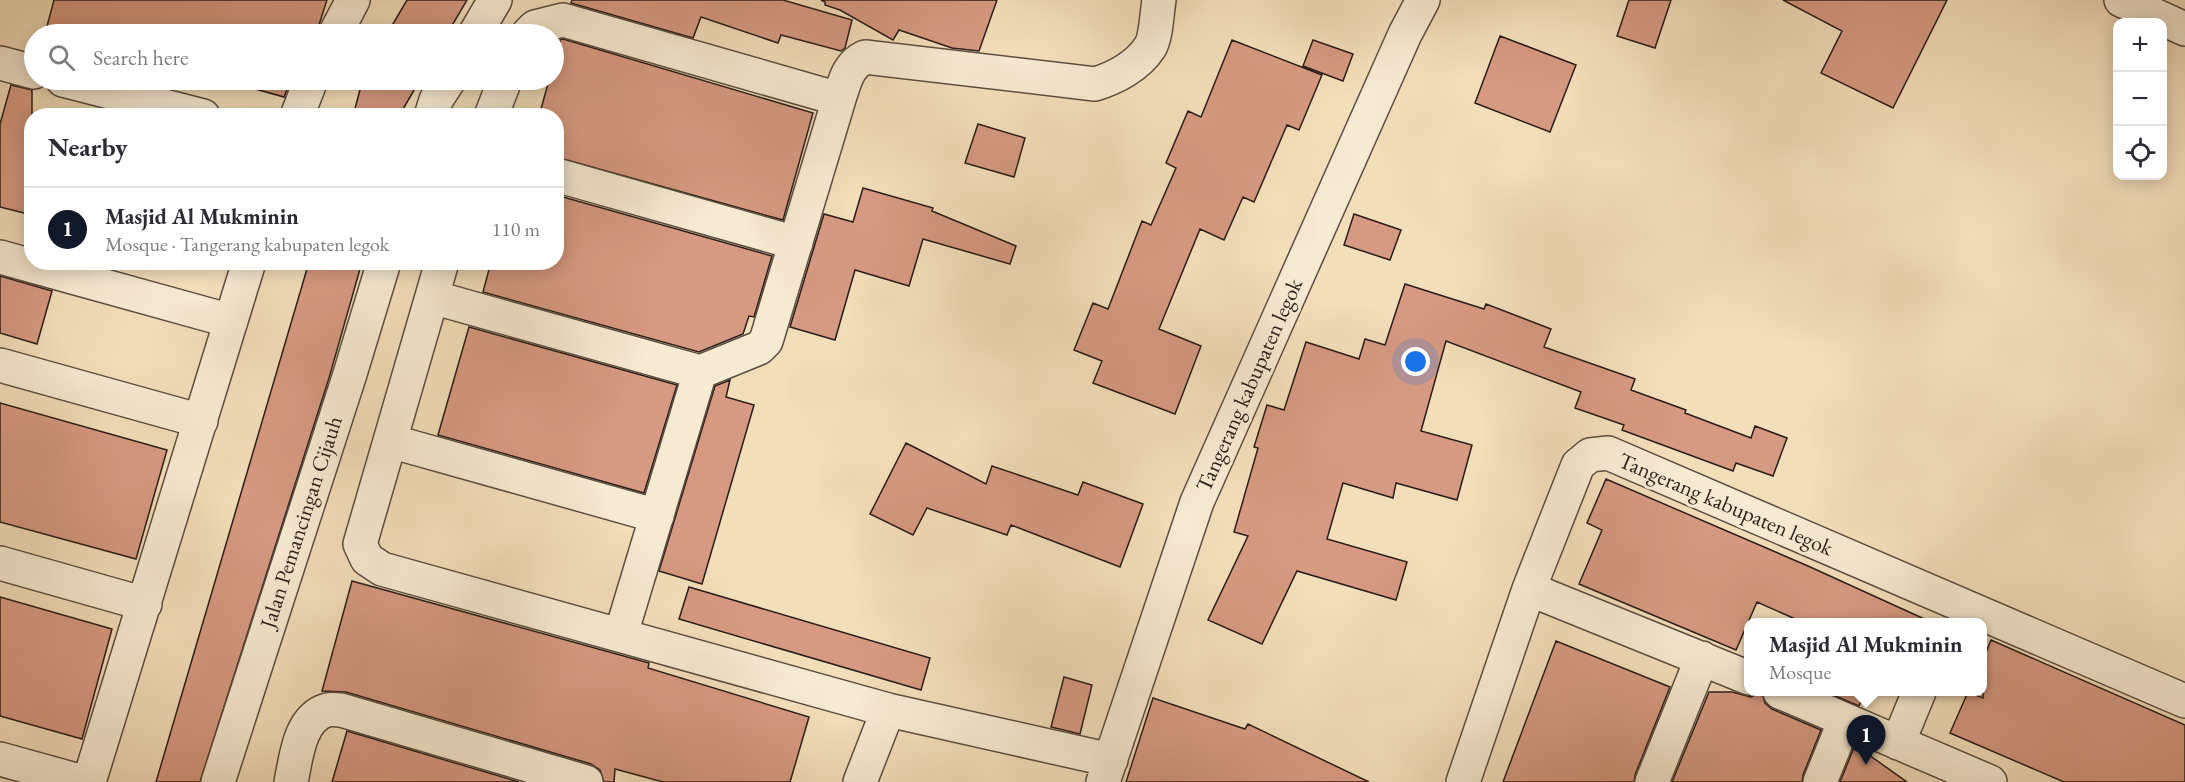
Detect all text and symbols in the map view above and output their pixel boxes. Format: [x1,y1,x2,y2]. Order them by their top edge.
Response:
map controls [2113,18,2167,180]
button: + [2113,18,2167,72]
search box [24,24,564,90]
icon: search [45,41,78,74]
text: Search here [93,43,188,72]
button: − [2113,72,2167,126]
button: locate [2113,126,2167,180]
text: Nearby [48,130,128,164]
text: Masjid Al Mukminin [105,202,299,231]
text: 1 [62,216,73,242]
text: 110 m [492,216,540,242]
text: Mosque · Tangerang kabupaten legok [105,231,389,257]
street label: Tangerang kabupaten legok [1189,273,1309,496]
your location [1401,347,1430,376]
street label: Jalan Pemancingan Cijauh [252,412,349,634]
street label: Tangerang kabupaten legok [1614,446,1838,563]
popup [1744,618,1987,696]
text: Masjid Al Mukminin [1769,630,1962,659]
text: Mosque [1769,659,1831,685]
pin: 1 [1846,716,1886,765]

